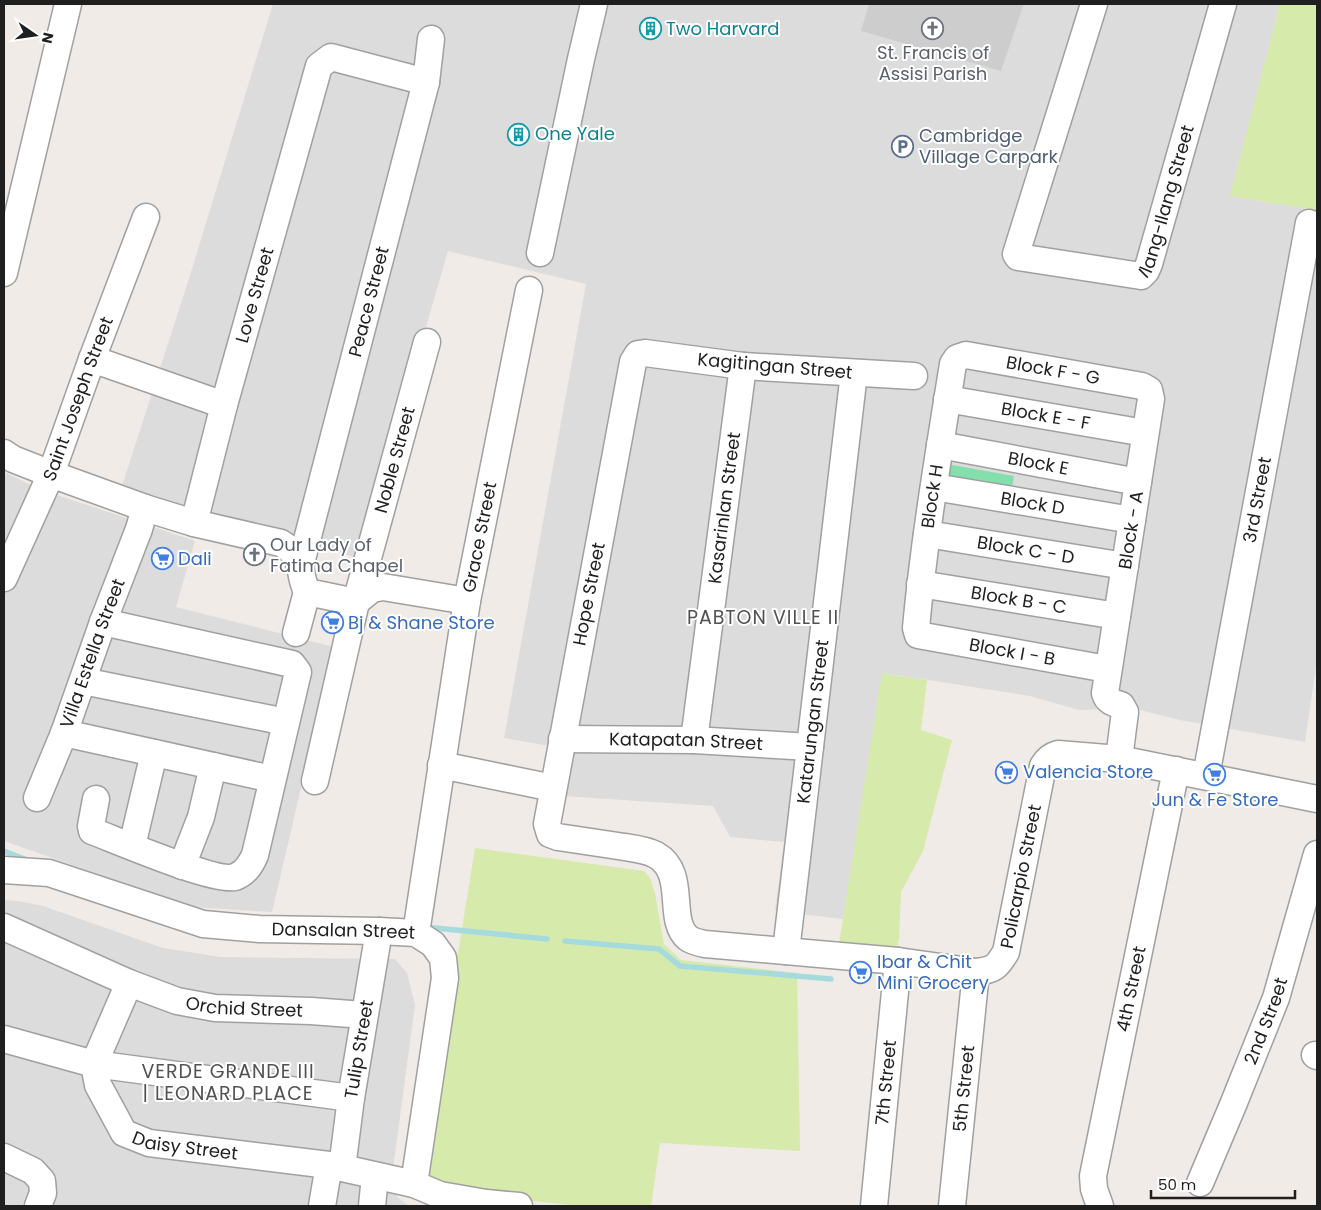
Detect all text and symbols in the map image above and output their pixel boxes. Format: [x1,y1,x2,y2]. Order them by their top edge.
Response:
north arrow [10,10,60,60]
place label: Two Harvard [666,16,779,41]
church icon: St. Francis of Assisi Parish [921,16,945,40]
building icon: Two Harvard [638,17,662,41]
text: N [37,31,59,45]
place label: St. Francis of Assisi Parish [877,40,989,86]
place label: One Yale [535,121,615,146]
building icon: One Yale [507,122,531,146]
street label: Ilang-Ilang Street [1133,122,1200,283]
place label: Cambridge Village Carpark [919,123,1059,169]
parking icon: Cambridge Village Carpark [891,134,915,158]
street label: Peace Street [342,243,395,360]
street label: Love Street [229,244,280,345]
street label: Saint Joseph Street [36,313,119,485]
street label: Kagitingan Street [697,346,854,385]
street label: Block F - G [1004,349,1102,390]
street label: Block E - F [999,396,1092,435]
street label: Noble Street [368,404,421,516]
street label: Kasarinlan Street [702,430,746,585]
street label: Block E [1006,445,1071,481]
street label: 3rd Street [1237,455,1277,545]
street label: Block H [915,462,949,530]
street label: Grace Street [456,479,503,595]
street label: Block D [999,485,1067,521]
street label: Block - A [1112,489,1149,571]
street label: Block C - D [975,529,1076,570]
place label: Our Lady of Fatima Chapel [270,532,403,578]
street label: Hope Street [566,540,611,648]
church icon: Our Lady of Fatima Chapel [242,543,266,567]
place label: Dali [178,546,212,571]
supermarket icon: Dali [150,547,174,571]
street label: Villa Estella Street [54,575,131,731]
street label: Block B - C [969,579,1068,620]
district label: PABTON VILLE II [687,604,839,631]
place label: Bj & Shane Store [348,610,495,635]
supermarket icon: Bj & Shane Store [320,611,344,635]
street label: Block I - B [967,632,1057,671]
street label: Katarungan Street [790,638,835,805]
street label: Katapatan Street [609,726,764,756]
place label: Valencia Store [1023,759,1153,784]
supermarket icon: Valencia Store [995,760,1019,784]
supermarket icon: Jun & Fe Store [1203,763,1227,787]
place label: Jun & Fe Store [1151,787,1279,812]
street label: Policarpio Street [994,802,1047,951]
street label: Dansalan Street [271,916,416,945]
street label: 4th Street [1110,944,1152,1034]
place label: Ibar & Chit Mini Grocery [877,949,989,995]
supermarket icon: Ibar & Chit Mini Grocery [849,960,873,984]
street label: 2nd Street [1238,974,1293,1068]
street label: Orchid Street [184,990,303,1023]
street label: Tulip Street [338,998,379,1101]
street label: 7th Street [869,1039,902,1126]
street label: 5th Street [947,1044,980,1133]
district label: VERDE GRANDE III | LEONARD PLACE [141,1058,315,1107]
street label: Daisy Street [129,1125,239,1166]
scale bar [1151,1168,1295,1200]
text: 50 m [1158,1174,1196,1195]

